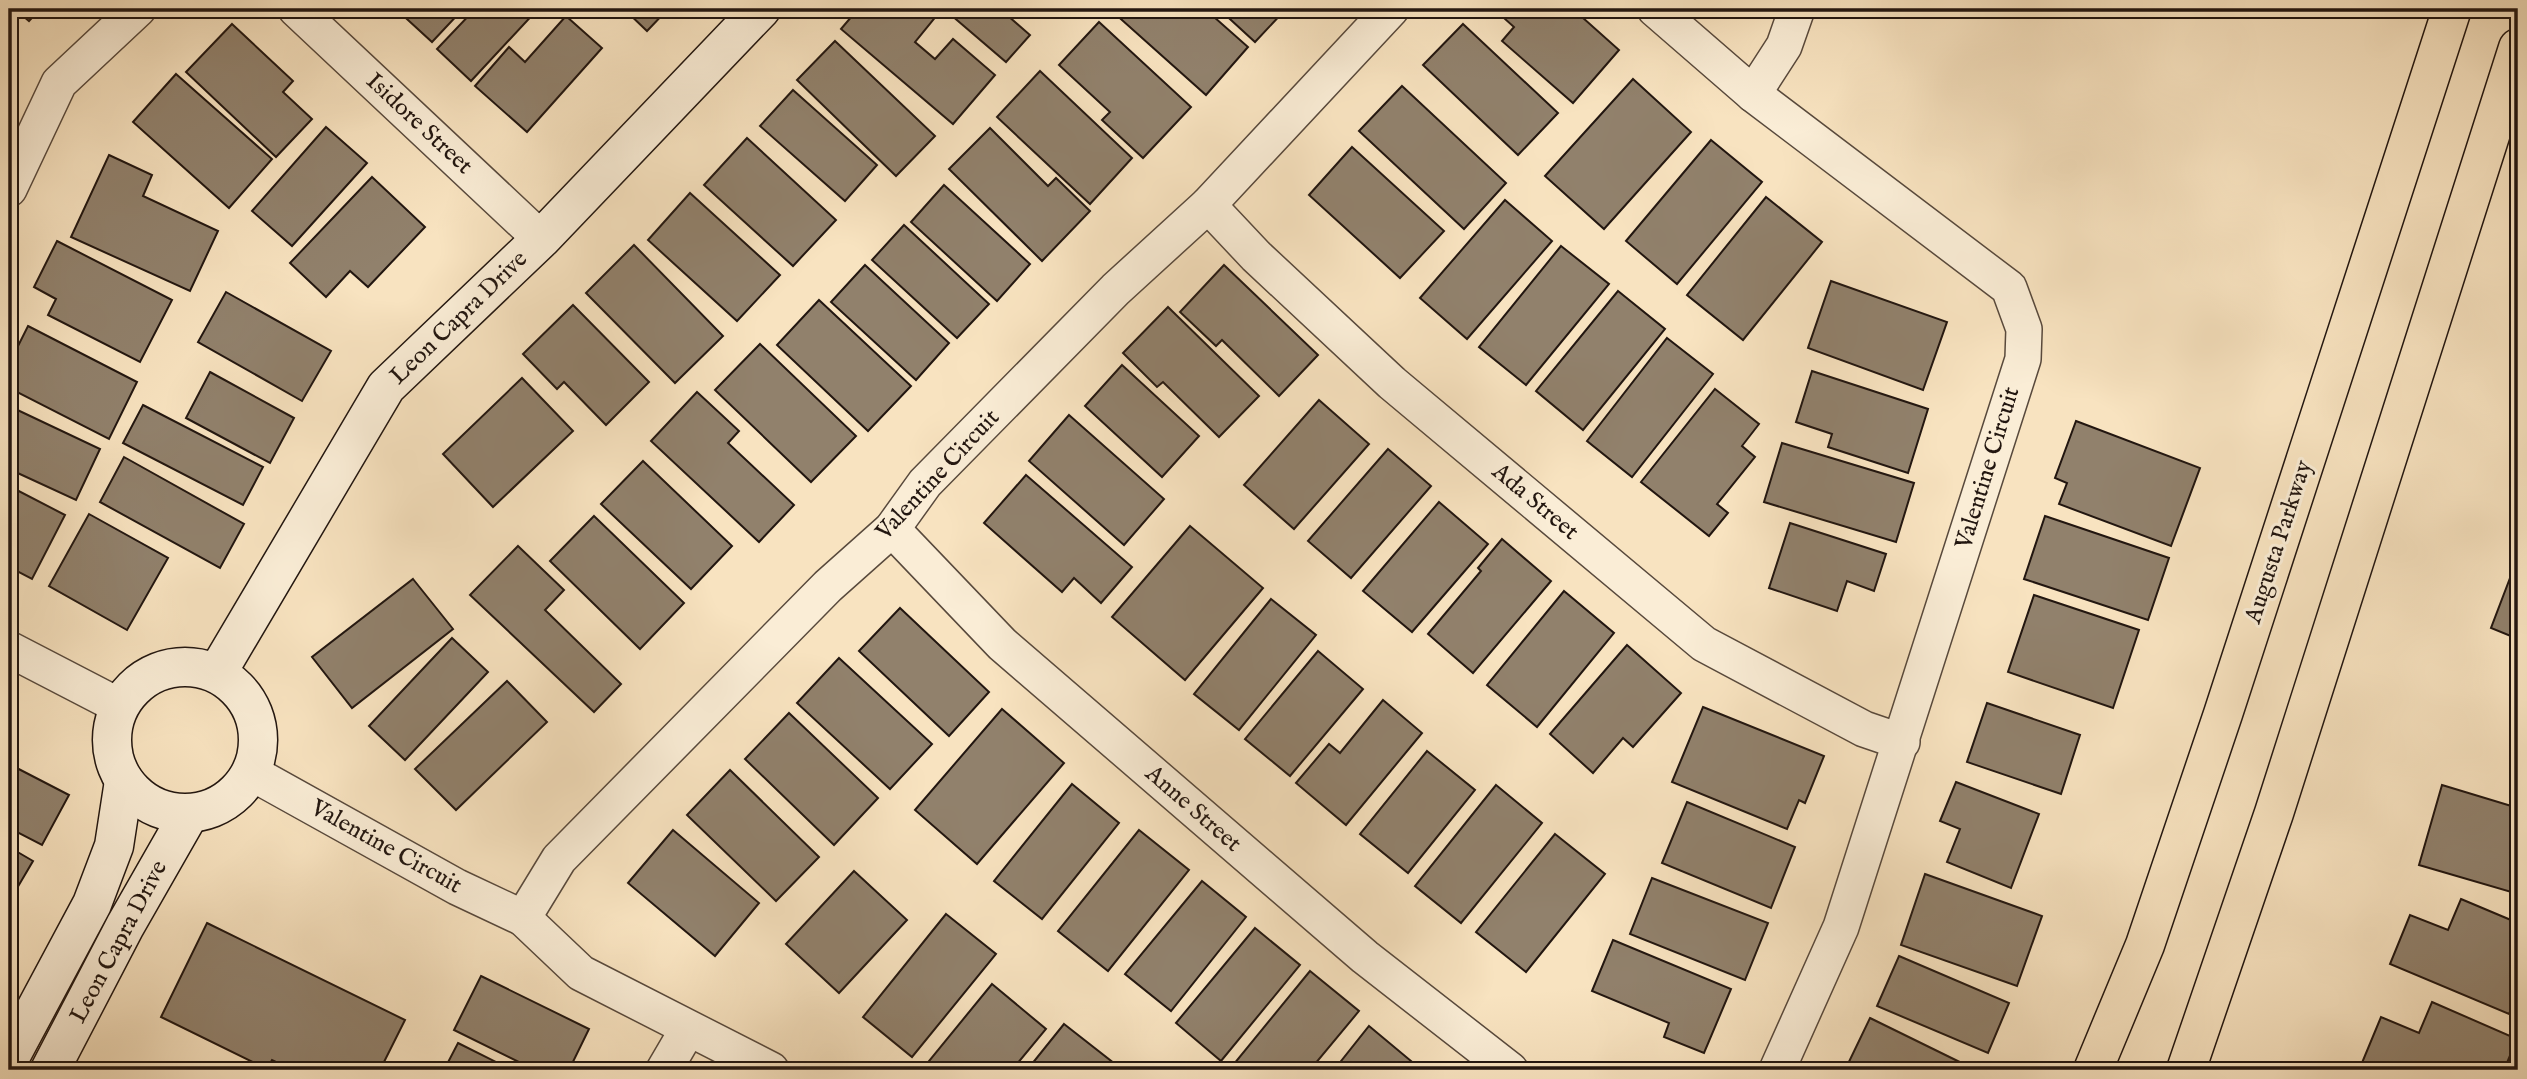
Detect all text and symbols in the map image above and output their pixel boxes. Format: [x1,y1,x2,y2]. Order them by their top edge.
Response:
street label: Isidore Street [359,66,479,182]
street label: Leon Capra Drive [384,244,534,392]
street label: Valentine Circuit [1948,383,2027,554]
street label: Valentine Circuit [869,403,1007,548]
street label: Ada Street [1484,456,1585,547]
street label: Augusta Parkway [2238,456,2320,628]
street label: Anne Street [1138,758,1248,859]
street label: Valentine Circuit [304,792,467,901]
street label: Leon Capra Drive [63,855,175,1029]

